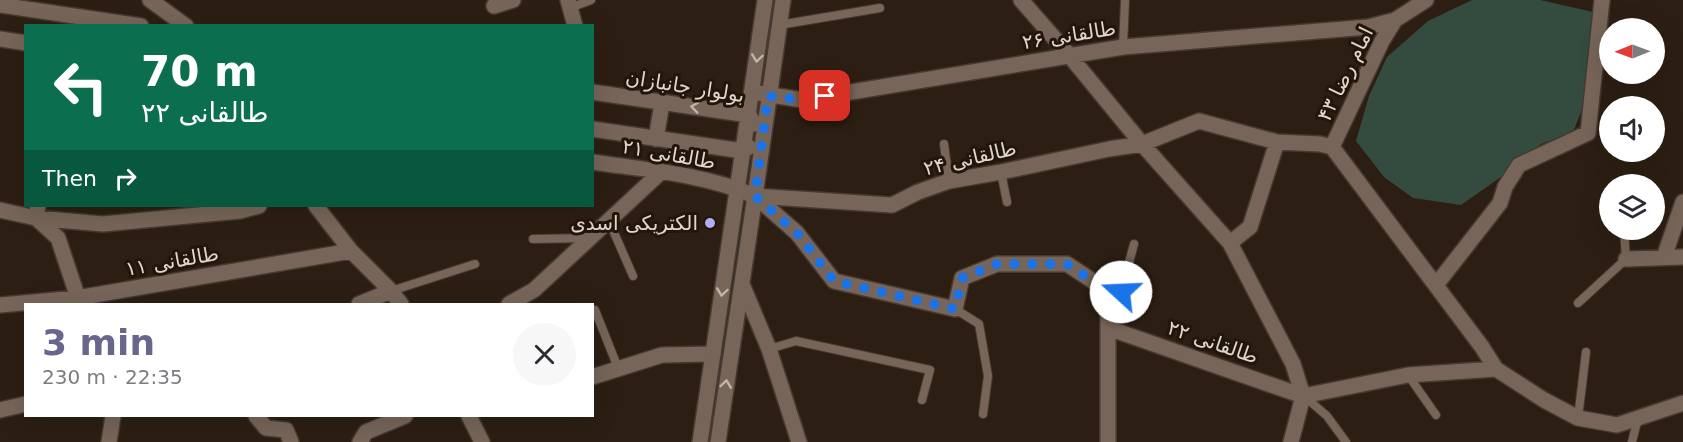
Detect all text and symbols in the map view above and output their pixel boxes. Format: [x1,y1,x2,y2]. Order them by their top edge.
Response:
street label: طالقانی ۲۶ [1021,16,1117,54]
north arrow [1599,18,1665,84]
map controls [1599,18,1665,240]
street label: امام رضا ۴۳ [1312,23,1378,125]
text: 70 m [141,47,258,96]
icon: left [42,48,120,126]
one-way arrow [751,53,763,62]
street label: بولوار جانبازان [624,65,746,107]
pin [799,70,850,121]
icon: arrive [808,79,841,112]
button: sound [1599,96,1665,162]
text: طالقانی ۲۲ [141,97,268,128]
one-way arrow [691,102,700,114]
street label: طالقانی ۲۱ [620,134,718,174]
street label: طالقانی ۲۴ [921,136,1019,180]
icon: right [109,162,142,195]
text: Then [42,166,97,191]
button: layers [1599,174,1665,240]
place label: الکتریکی اسدی [570,211,698,235]
marker: الکتریکی اسدی [703,216,717,230]
street label: طالقانی ۱۱ [123,241,221,281]
position arrow [1089,260,1153,324]
one-way arrow [717,288,729,297]
street label: طالقانی ۲۲ [1164,315,1262,369]
text: 3 min [42,322,155,363]
button: close [513,323,576,386]
text: 230 m · 22:35 [42,365,183,389]
one-way arrow [720,380,732,389]

